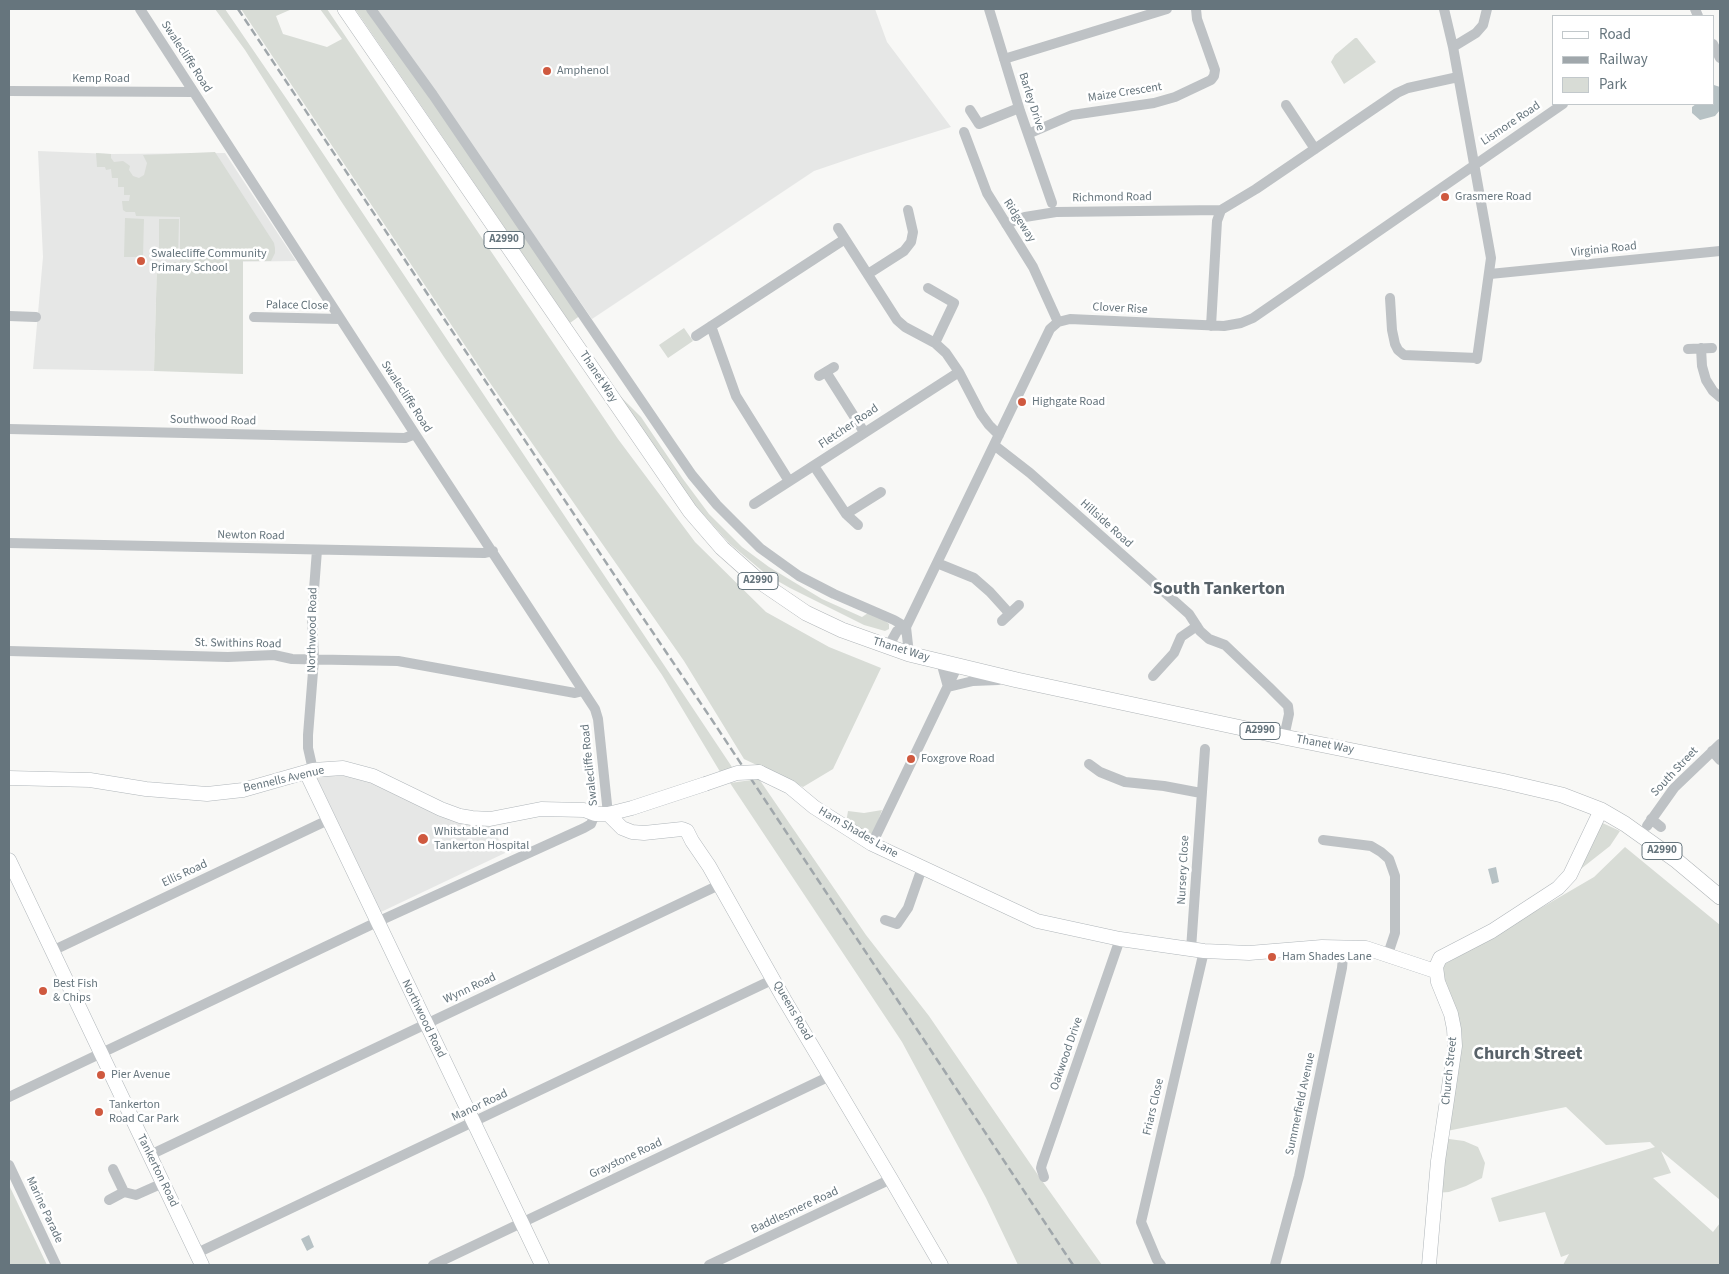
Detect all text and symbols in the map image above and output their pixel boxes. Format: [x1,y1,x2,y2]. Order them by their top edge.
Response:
legend [1552,15,1714,105]
street label: Swalecliffe Road [158,19,214,95]
text: Road [1599,24,1631,45]
text: Railway [1599,49,1648,70]
place label: Amphenol [557,64,609,78]
marker: Amphenol [541,65,553,77]
street label: Barley Drive [1015,71,1047,133]
street label: Kemp Road [72,72,130,86]
text: Park [1599,74,1627,95]
street label: Maize Crescent [1087,80,1163,106]
street label: Lismore Road [1479,99,1543,149]
street label: Richmond Road [1072,190,1152,206]
place label: Grasmere Road [1455,190,1531,204]
marker: Grasmere Road [1439,191,1451,203]
street label: Ridgeway [1000,197,1038,245]
road number: A2990 [484,232,524,248]
street label: Virginia Road [1570,239,1638,261]
place label: Swalecliffe Community Primary School [151,247,267,275]
marker: Swalecliffe Community Primary School [135,255,147,267]
street label: Palace Close [266,298,328,314]
street label: Clover Rise [1092,300,1148,318]
street label: Thanet Way [576,349,620,405]
street label: Swalecliffe Road [378,359,434,435]
place label: Highgate Road [1032,395,1105,409]
marker: Highgate Road [1016,396,1028,408]
street label: Fletcher Road [816,402,882,452]
street label: Southwood Road [170,413,256,429]
street label: Hillside Road [1077,497,1135,551]
street label: Newton Road [217,528,285,544]
road number: A2990 [738,572,778,590]
district label: South Tankerton [1153,579,1285,601]
street label: Northwood Road [305,587,321,673]
street label: Thanet Way [871,635,931,665]
street label: St. Swithins Road [194,636,282,652]
road number: A2990 [1240,722,1280,739]
street label: Swalecliffe Road [579,723,601,807]
street label: Thanet Way [1295,732,1355,758]
street label: South Street [1648,744,1702,800]
place label: Foxgrove Road [921,752,995,766]
marker: Foxgrove Road [905,753,917,765]
street label: Bennells Avenue [242,764,326,796]
street label: Ham Shades Lane [816,804,900,862]
place label: Whitstable and Tankerton Hospital [434,825,529,853]
marker: Whitstable and Tankerton Hospital [416,832,430,846]
street label: Nursery Close [1175,835,1193,905]
road number: A2990 [1642,842,1682,859]
street label: Ellis Road [160,857,210,891]
place label: Ham Shades Lane [1282,950,1372,964]
marker: Ham Shades Lane [1266,951,1278,963]
street label: Wynn Road [441,971,499,1007]
place label: Best Fish & Chips [53,977,98,1005]
street label: Northwood Road [398,977,448,1061]
street label: Queens Road [769,979,815,1043]
marker: Best Fish & Chips [37,985,49,997]
street label: Oakwood Drive [1048,1015,1086,1093]
street label: Church Street [1439,1036,1461,1106]
district label: Church Street [1473,1044,1583,1066]
street label: Summerfield Avenue [1283,1051,1319,1157]
place label: Pier Avenue [111,1068,170,1082]
marker: Pier Avenue [95,1069,107,1081]
street label: Friars Close [1140,1077,1168,1137]
street label: Manor Road [450,1087,510,1125]
place label: Tankerton Road Car Park [109,1098,179,1126]
marker: Tankerton Road Car Park [93,1106,105,1118]
street label: Tankerton Road [133,1132,181,1210]
street label: Graystone Road [587,1136,665,1182]
street label: Marine Parade [22,1174,66,1246]
street label: Baddlesmere Road [749,1185,841,1237]

